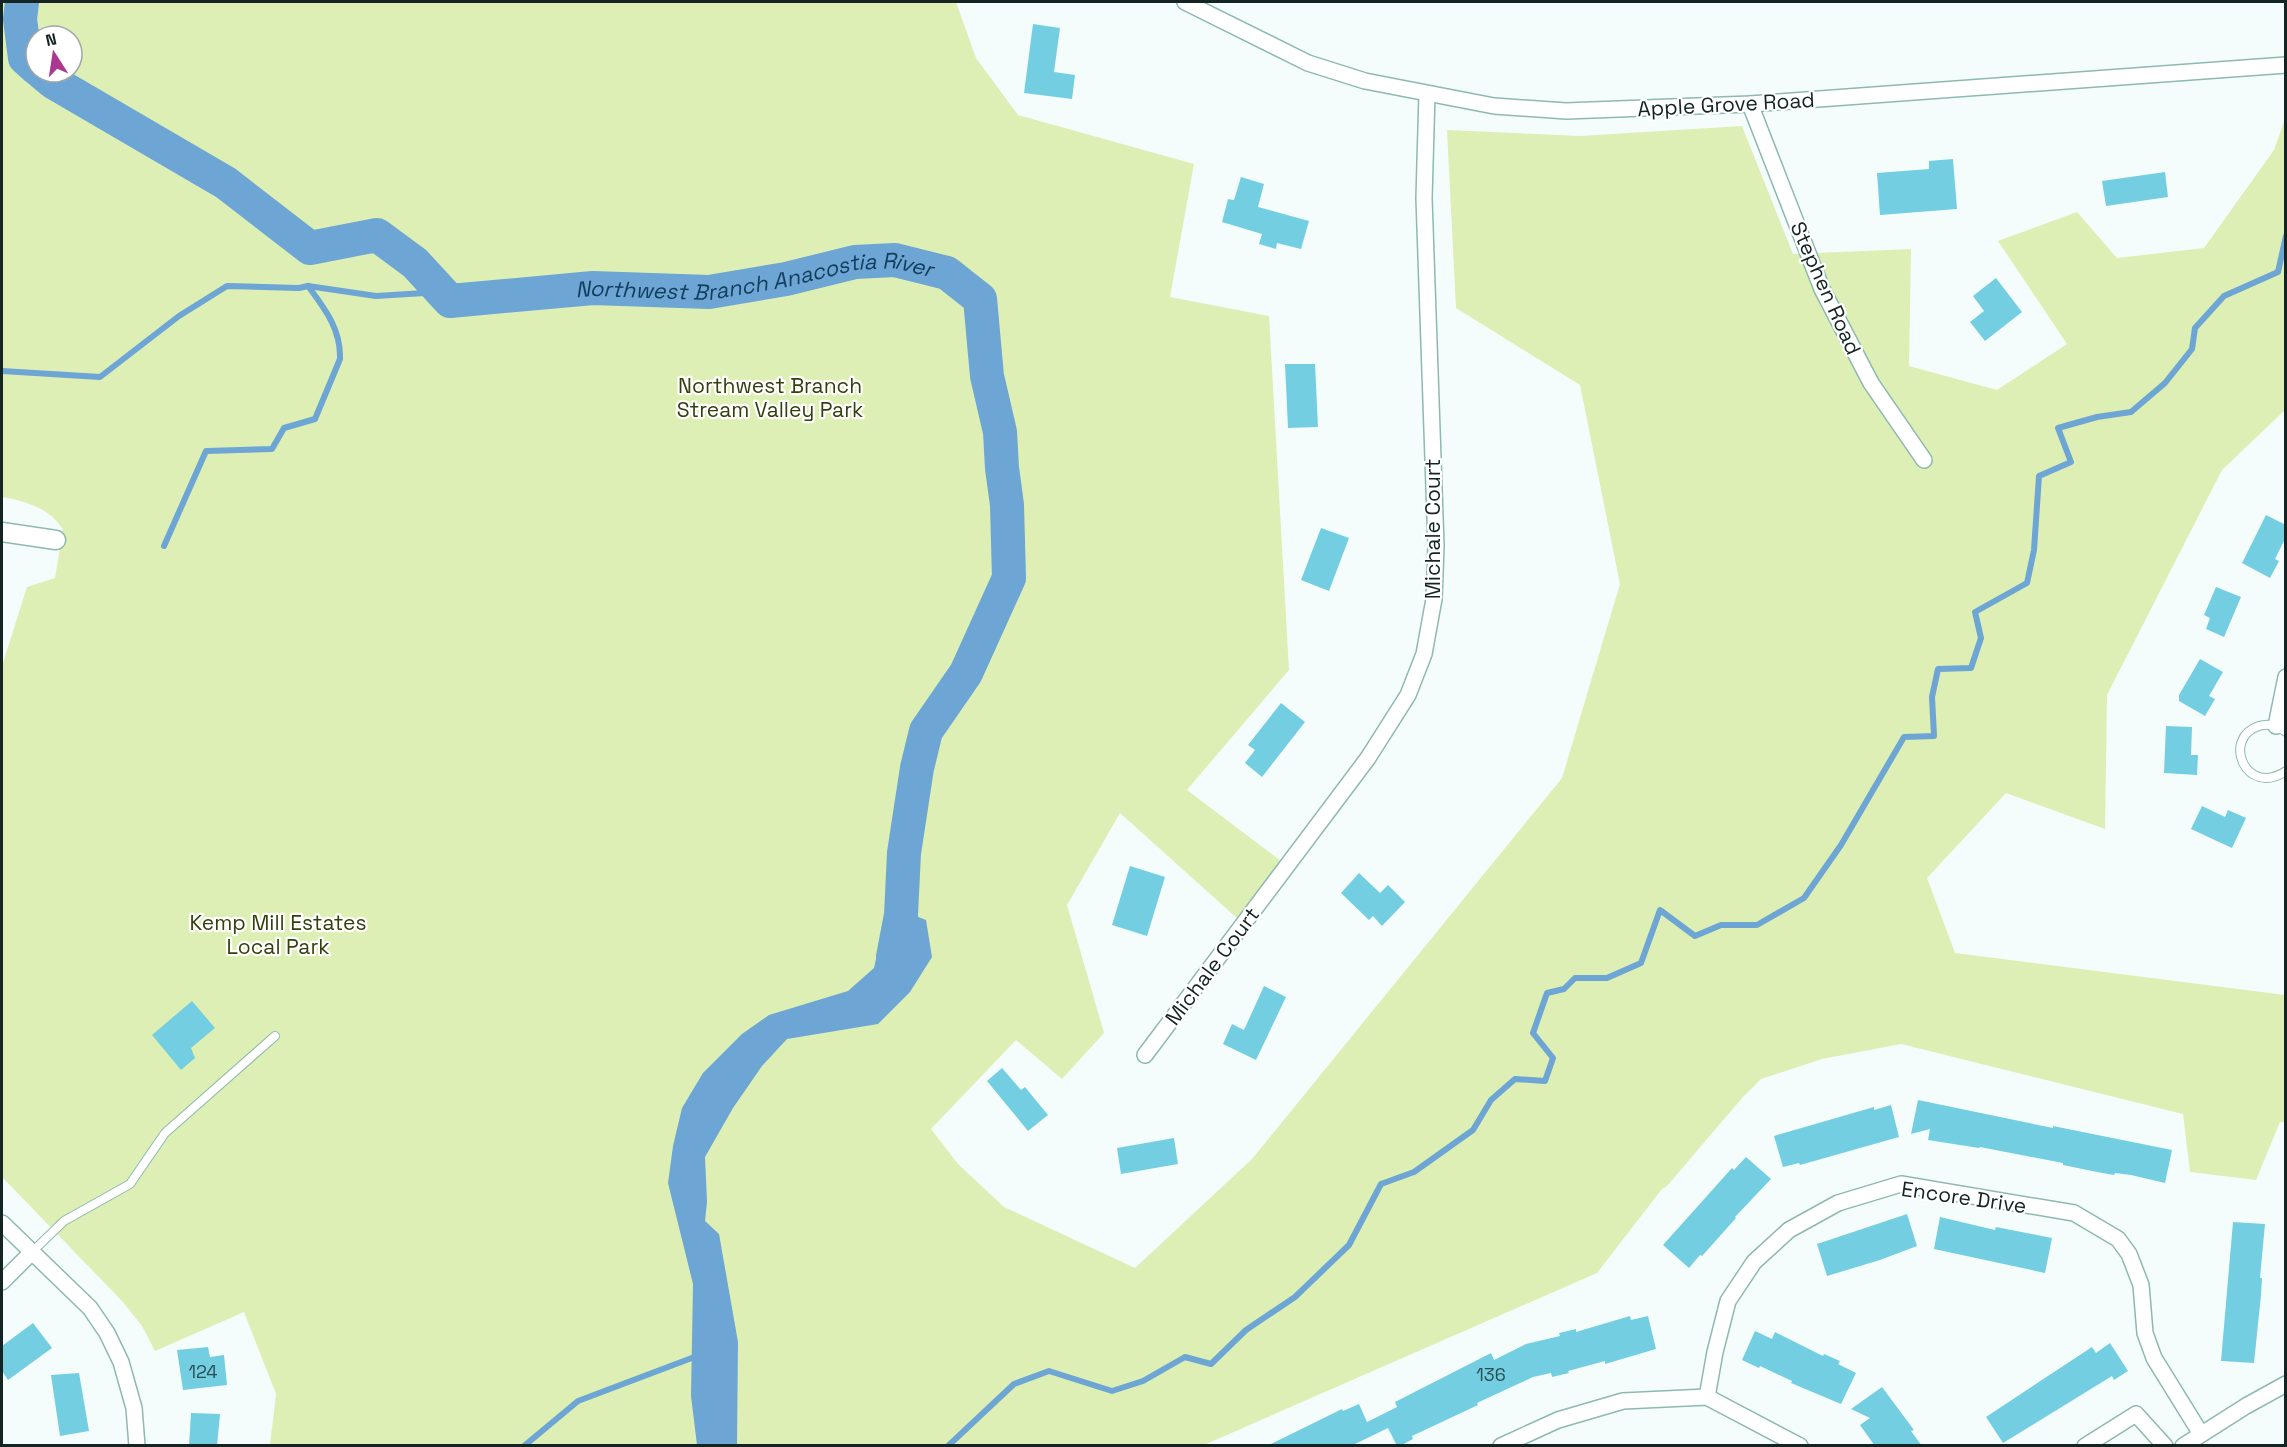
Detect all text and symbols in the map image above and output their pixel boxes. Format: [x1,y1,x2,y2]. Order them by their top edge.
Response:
north arrow [24,24,84,84]
text: N [44,28,58,51]
street label: Apple Grove Road [1637,86,1815,122]
street label: Stephen Road [1785,217,1867,359]
water label: Northwest Branch Anacostia River [574,246,939,306]
park label: Northwest Branch Stream Valley Park [677,372,863,423]
street label: Michale Court [1419,459,1446,599]
street label: Michale Court [1159,902,1265,1030]
park label: Kemp Mill Estates Local Park [189,909,367,960]
street label: Encore Drive [1900,1175,2028,1219]
house number: 124 [188,1360,218,1383]
house number: 136 [1476,1363,1506,1386]

